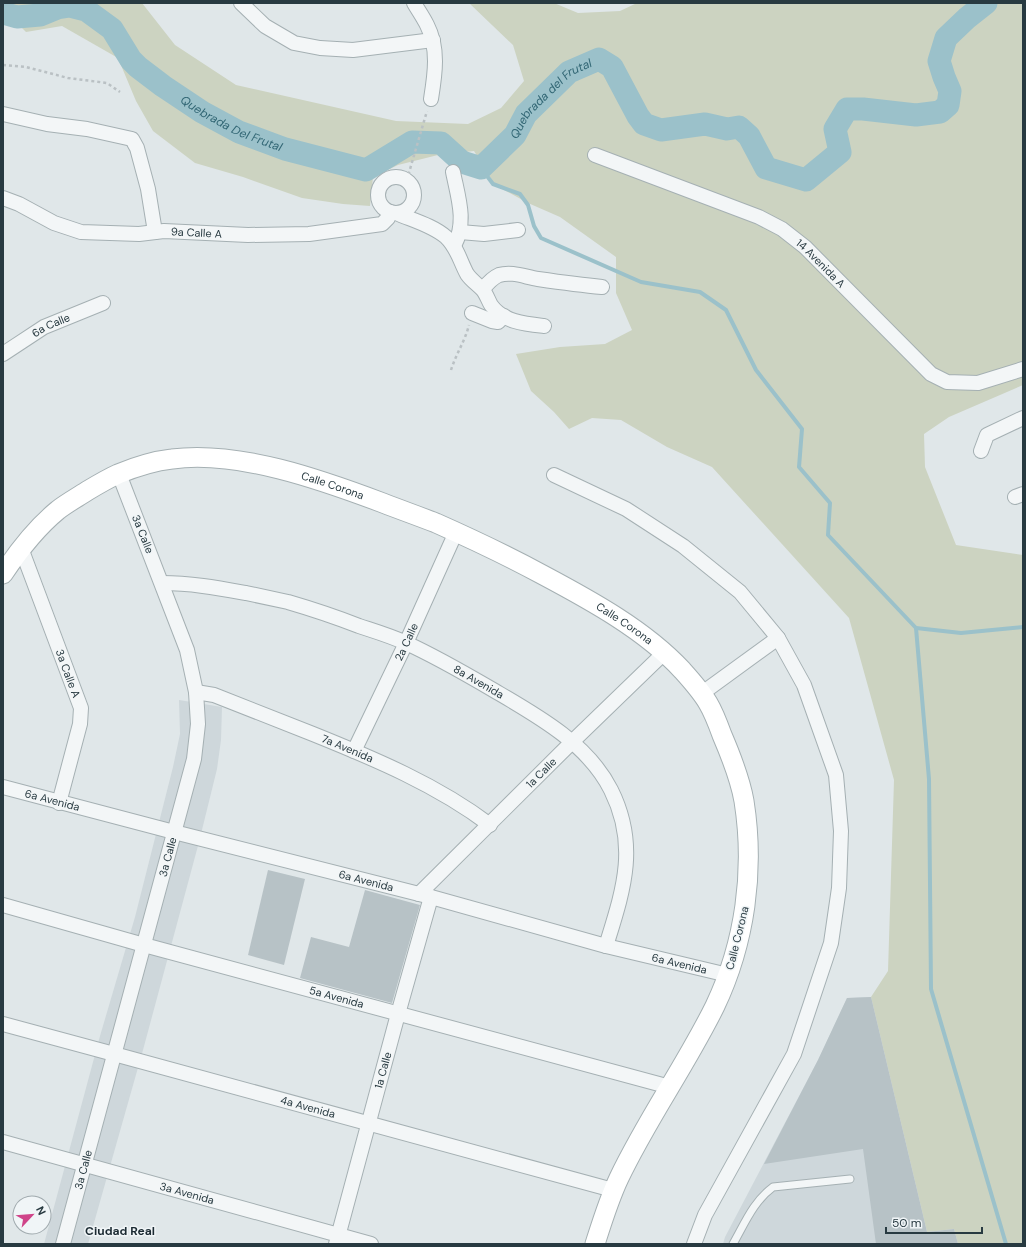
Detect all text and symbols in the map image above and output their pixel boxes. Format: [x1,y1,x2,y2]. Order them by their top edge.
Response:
water label: Quebrada del Frutal [506,55,595,142]
water label: Quebrada Del Frutal [177,92,285,155]
street label: 9a Calle A [171,224,222,241]
street label: 14 Avenida A [793,236,848,291]
street label: 6a Calle [29,310,72,340]
street label: Calle Corona [300,468,366,502]
street label: 3a Calle [129,513,157,555]
street label: Calle Corona [594,599,656,647]
street label: 2a Calle [391,621,421,663]
street label: 3a Calle A [53,647,84,700]
street label: 8a Avenida [451,662,506,702]
street label: 7a Avenida [320,731,376,765]
street label: 1a Calle [523,755,559,791]
street label: 6a Avenida [23,786,81,814]
street label: 3a Calle [156,836,180,878]
street label: 6a Avenida [337,867,395,894]
street label: Calle Corona [722,905,752,971]
street label: 6a Avenida [650,950,708,977]
street label: 5a Avenida [308,983,365,1011]
street label: 1a Calle [371,1050,394,1090]
street label: 4a Avenida [279,1093,337,1121]
street label: 3a Calle [71,1148,95,1191]
street label: 3a Avenida [158,1179,216,1207]
north arrow [12,1195,52,1235]
text: N [33,1204,49,1217]
scale bar [886,1209,982,1235]
text: 50 m [892,1215,921,1231]
district label: Ciudad Real [85,1223,155,1239]

